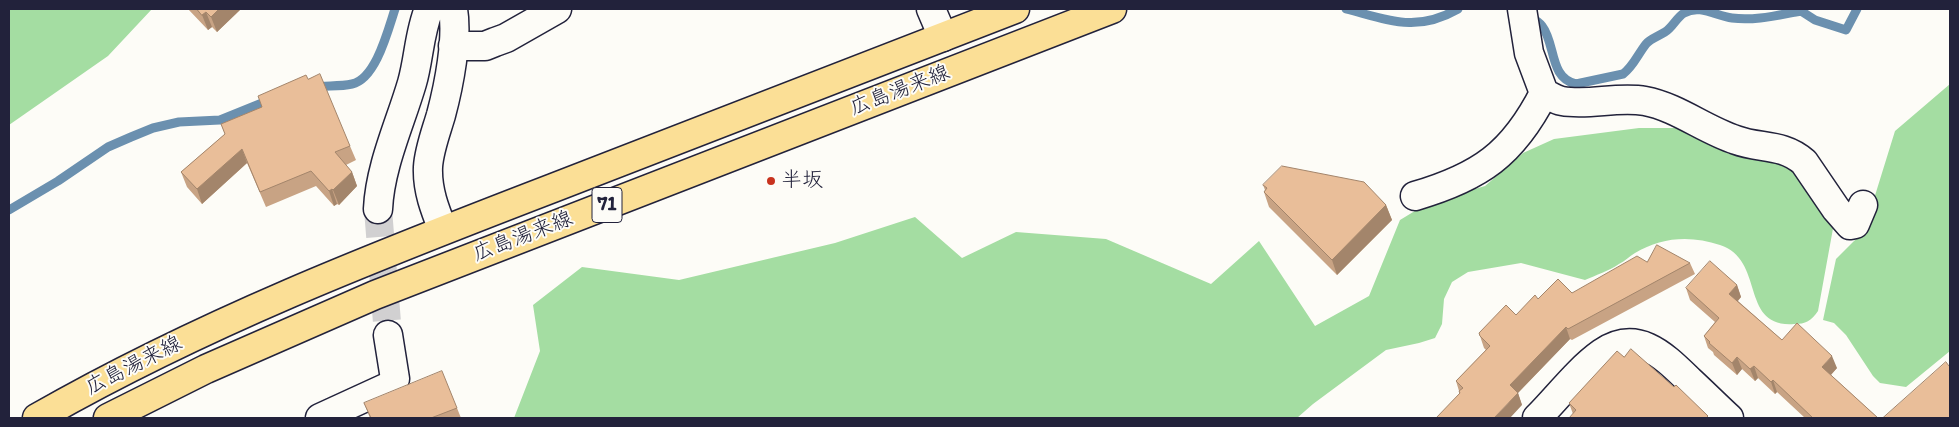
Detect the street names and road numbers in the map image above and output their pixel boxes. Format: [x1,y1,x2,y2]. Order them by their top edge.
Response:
street label: 広島湯来線 [846,60,954,122]
road number: 71 [592,188,622,222]
street label: 広島湯来線 [469,206,577,268]
street label: 広島湯来線 [82,331,186,401]

